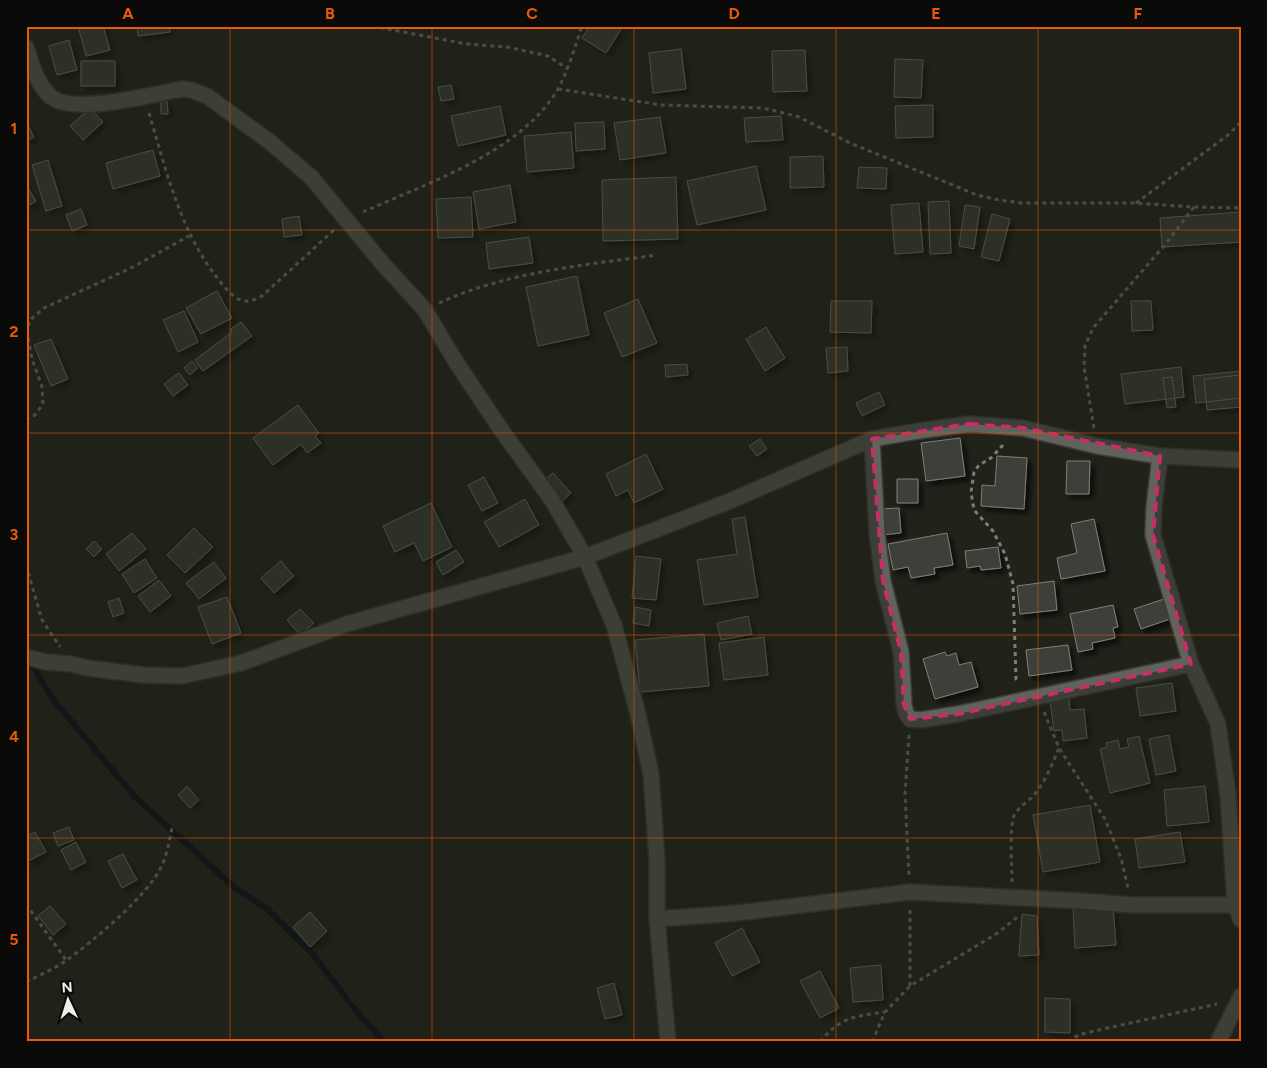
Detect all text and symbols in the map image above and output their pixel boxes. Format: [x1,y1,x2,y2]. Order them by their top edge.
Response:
text: A [122,4,134,23]
text: B [325,4,335,23]
text: C [526,4,538,23]
text: D [728,4,740,23]
text: E [931,4,941,23]
text: F [1134,4,1143,23]
text: 1 [11,119,17,138]
text: 2 [9,322,19,341]
text: 3 [10,525,19,544]
text: 4 [9,727,19,746]
text: 5 [9,930,19,949]
north arrow [42,976,92,1026]
text: N [61,979,73,996]

